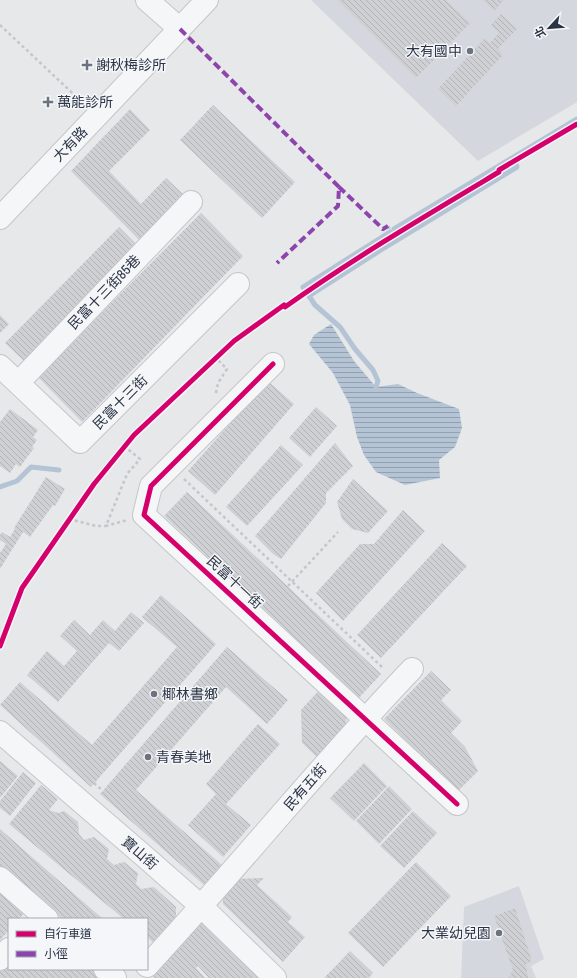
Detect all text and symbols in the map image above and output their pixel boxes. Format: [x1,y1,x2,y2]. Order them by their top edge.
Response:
north arrow [529,8,569,48]
text: 北 [531,24,549,40]
place label: 大有國中 [406,42,462,60]
marker: 大有國中 [465,46,475,56]
place label: 謝秋梅診所 [96,56,166,74]
marker: 謝秋梅診所 [81,59,93,71]
place label: 萬能診所 [57,93,113,111]
marker: 萬能診所 [42,96,54,108]
street label: 大有路 [49,123,91,165]
street label: 民富十三街85巷 [64,251,144,333]
street label: 民富十三街 [89,371,151,433]
street label: 民富十一街 [203,552,267,612]
place label: 椰林書鄉 [162,685,218,703]
marker: 椰林書鄉 [149,689,159,699]
place label: 青春美地 [156,748,212,766]
marker: 青春美地 [143,752,153,762]
street label: 民有五街 [280,760,330,814]
street label: 寶山街 [118,832,162,874]
legend [8,918,148,970]
place label: 大業幼兒園 [421,924,491,942]
text: 自行車道 [44,926,92,942]
marker: 大業幼兒園 [494,928,504,938]
text: 小徑 [44,946,68,962]

